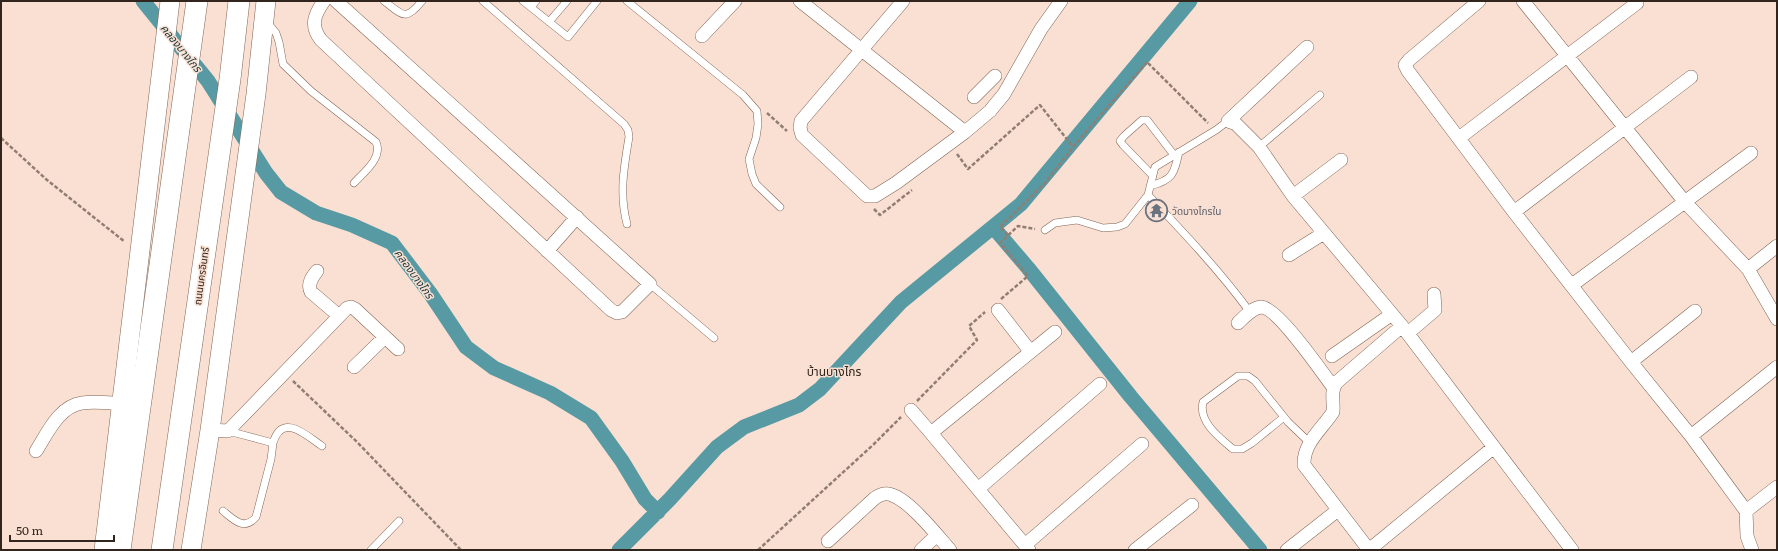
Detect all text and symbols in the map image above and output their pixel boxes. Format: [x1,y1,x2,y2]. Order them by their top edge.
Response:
water label: คลองบางไกร [157,20,207,76]
temple icon: วัดบางไกรใน [1143,198,1169,224]
place label: วัดบางไกรใน [1172,203,1221,218]
water label: คลองบางไกร [391,245,439,303]
street label: ถนนนครอินทร์ [189,246,212,306]
district label: บ้านบางไกร [807,362,862,380]
scale bar [10,517,114,543]
text: 50 m [16,521,43,539]

